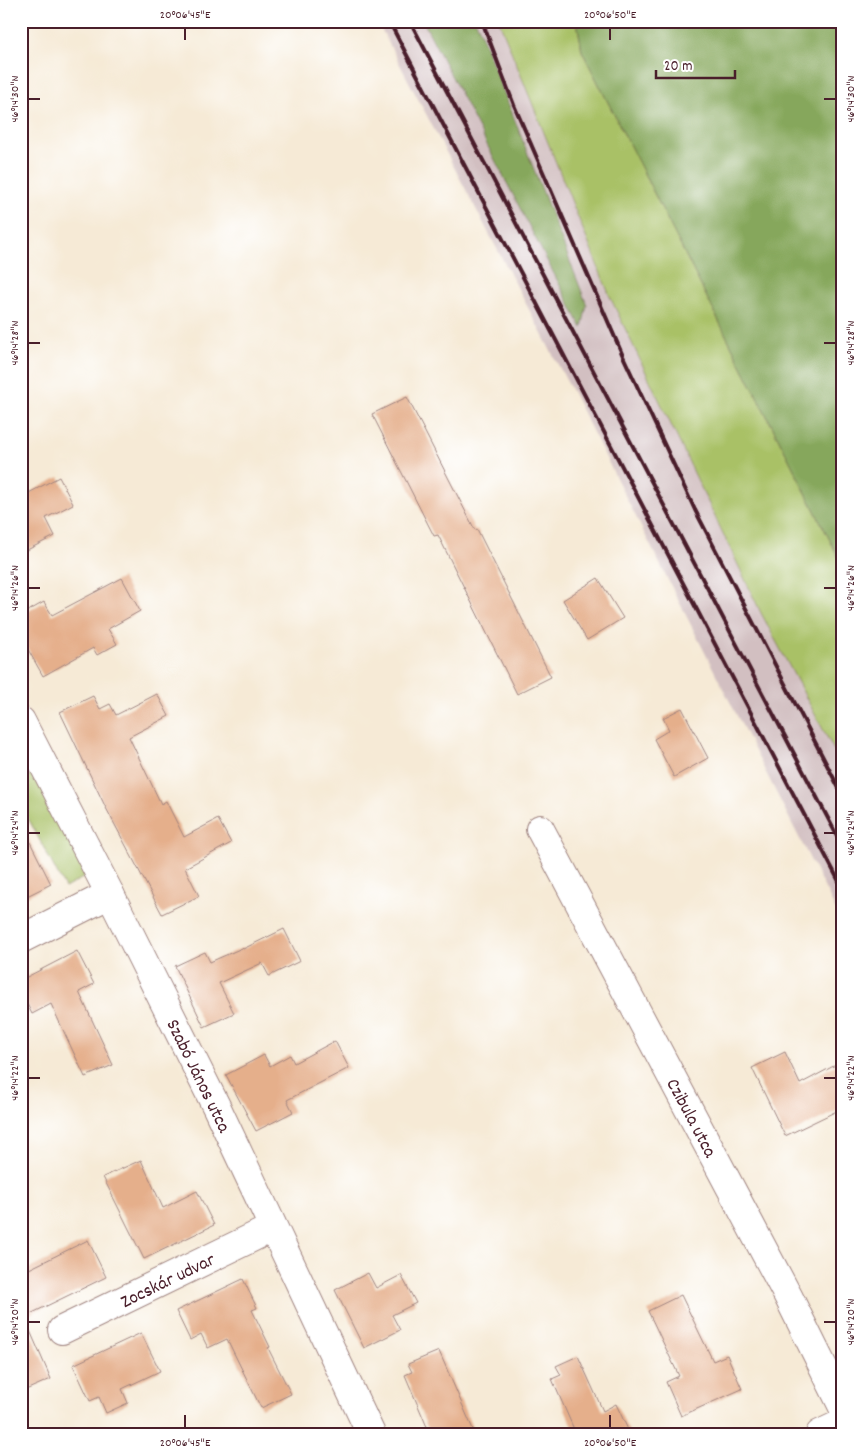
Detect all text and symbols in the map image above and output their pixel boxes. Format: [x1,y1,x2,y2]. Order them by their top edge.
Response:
text: 20°06'45"E [160,7,211,24]
text: 20°06'50"E [584,7,637,24]
scale bar [656,48,735,80]
text: 20 m [664,56,692,78]
text: 46°14'30"N [7,76,24,122]
text: 46°14'30"N [843,76,860,122]
text: 46°14'28"N [7,320,24,365]
text: 46°14'28"N [843,320,860,365]
text: 46°14'26"N [7,565,24,611]
text: 46°14'26"N [843,565,860,611]
text: 46°14'24"N [7,810,24,856]
text: 46°14'24"N [843,810,860,856]
street label: Szabó János utca [158,1015,236,1139]
text: 46°14'22"N [7,1055,24,1101]
text: 46°14'22"N [843,1055,860,1101]
street label: Czibula utca [658,1074,723,1164]
street label: Zocskár udvar [117,1248,220,1317]
text: 46°14'20"N [7,1299,24,1345]
text: 46°14'20"N [843,1299,860,1345]
text: 20°06'45"E [160,1435,211,1452]
text: 20°06'50"E [584,1435,637,1452]

